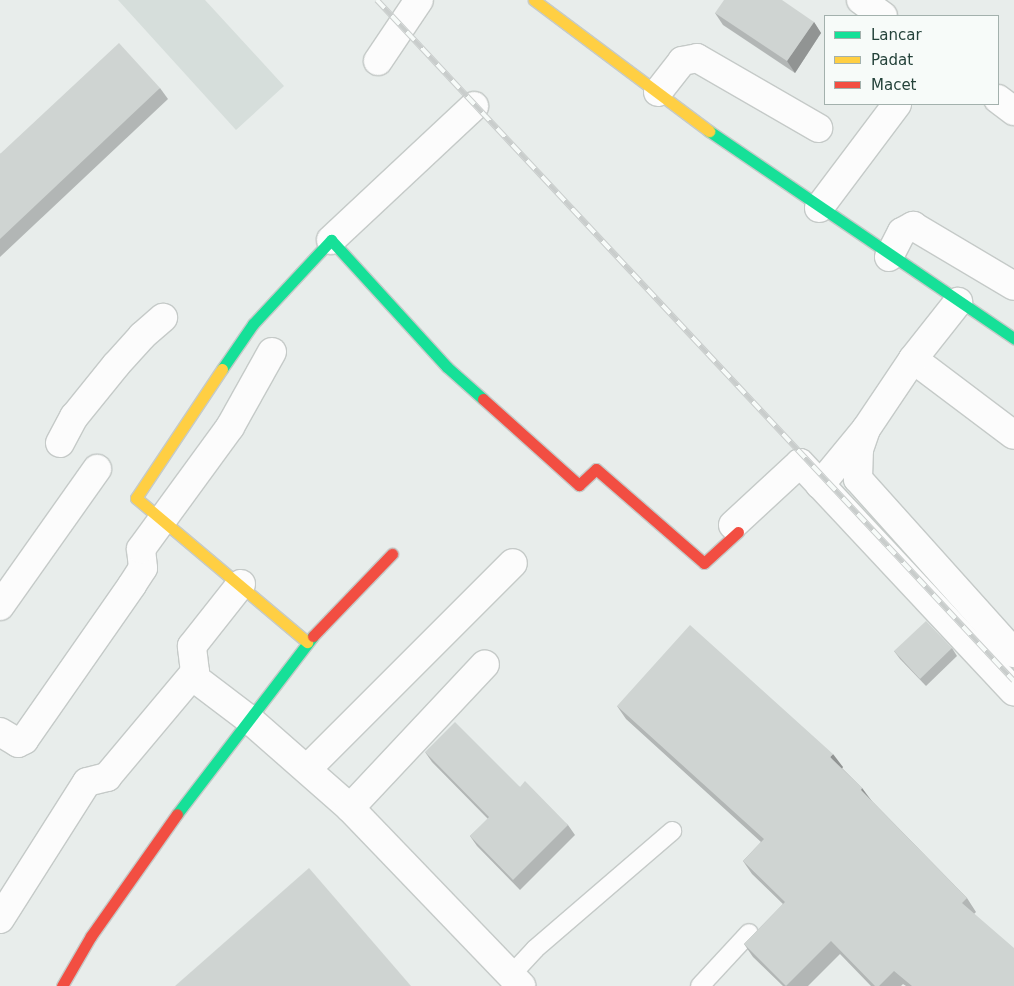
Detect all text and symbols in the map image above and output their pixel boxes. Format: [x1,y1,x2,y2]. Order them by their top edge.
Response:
legend [824,15,999,105]
text: Lancar [871,26,922,44]
text: Padat [871,51,913,69]
text: Macet [871,76,917,94]

